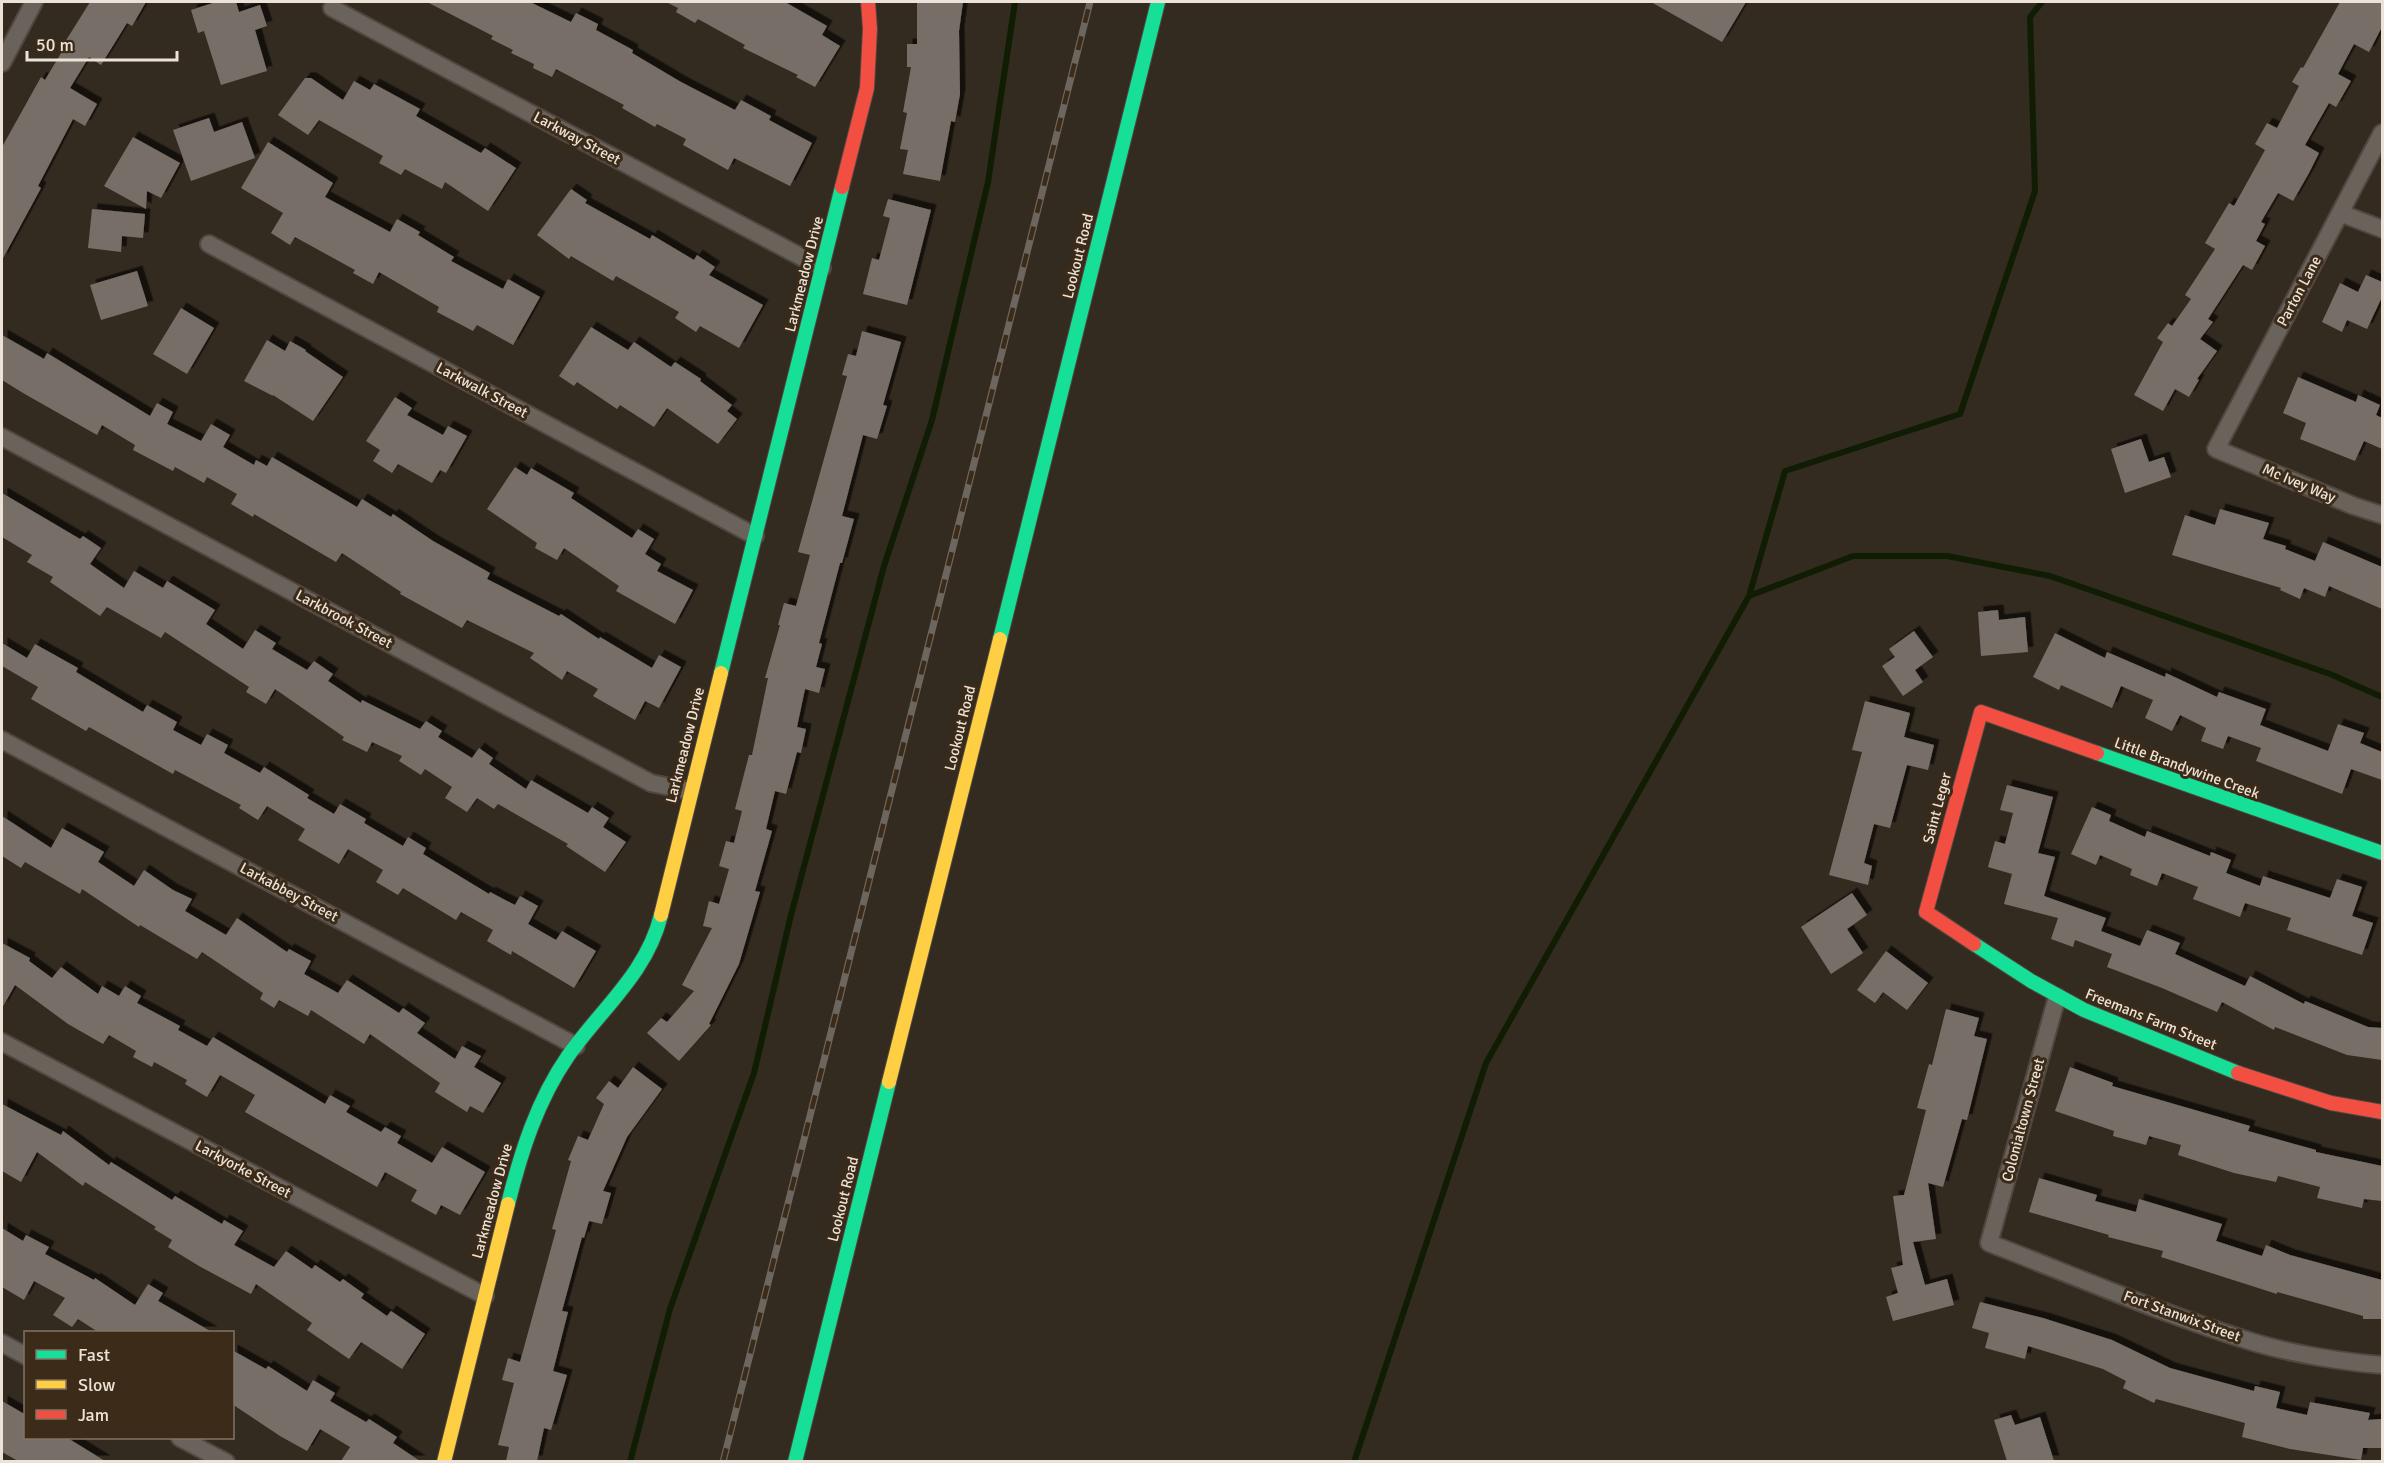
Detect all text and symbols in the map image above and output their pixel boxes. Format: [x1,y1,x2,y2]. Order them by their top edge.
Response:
scale bar [27,24,177,62]
text: 50 m [36,34,74,56]
street label: Larkway Street [530,108,624,168]
street label: Lookout Road [1059,212,1097,300]
street label: Larkmeadow Drive [781,214,827,334]
street label: Parton Lane [2273,253,2325,329]
street label: Larkwalk Street [433,358,531,422]
street label: Mc Ivey Way [2260,460,2338,506]
street label: Larkbrook Street [293,586,395,652]
street label: Lookout Road [941,684,979,772]
street label: Larkmeadow Drive [662,685,708,805]
street label: Little Brandywine Creek [2112,733,2262,803]
street label: Saint Leger [1919,770,1955,845]
street label: Larkabbey Street [237,859,341,925]
street label: Freemans Farm Street [2083,984,2219,1054]
street label: Colonialtown Street [1998,1056,2048,1184]
street label: Larkyorke Street [192,1136,294,1202]
street label: Larkmeadow Drive [468,1141,516,1261]
street label: Lookout Road [824,1155,862,1243]
street label: Fort Stanwix Street [2121,1287,2243,1345]
legend [24,1331,234,1439]
text: Fast [78,1344,110,1366]
text: Slow [78,1374,115,1396]
text: Jam [78,1404,109,1426]

